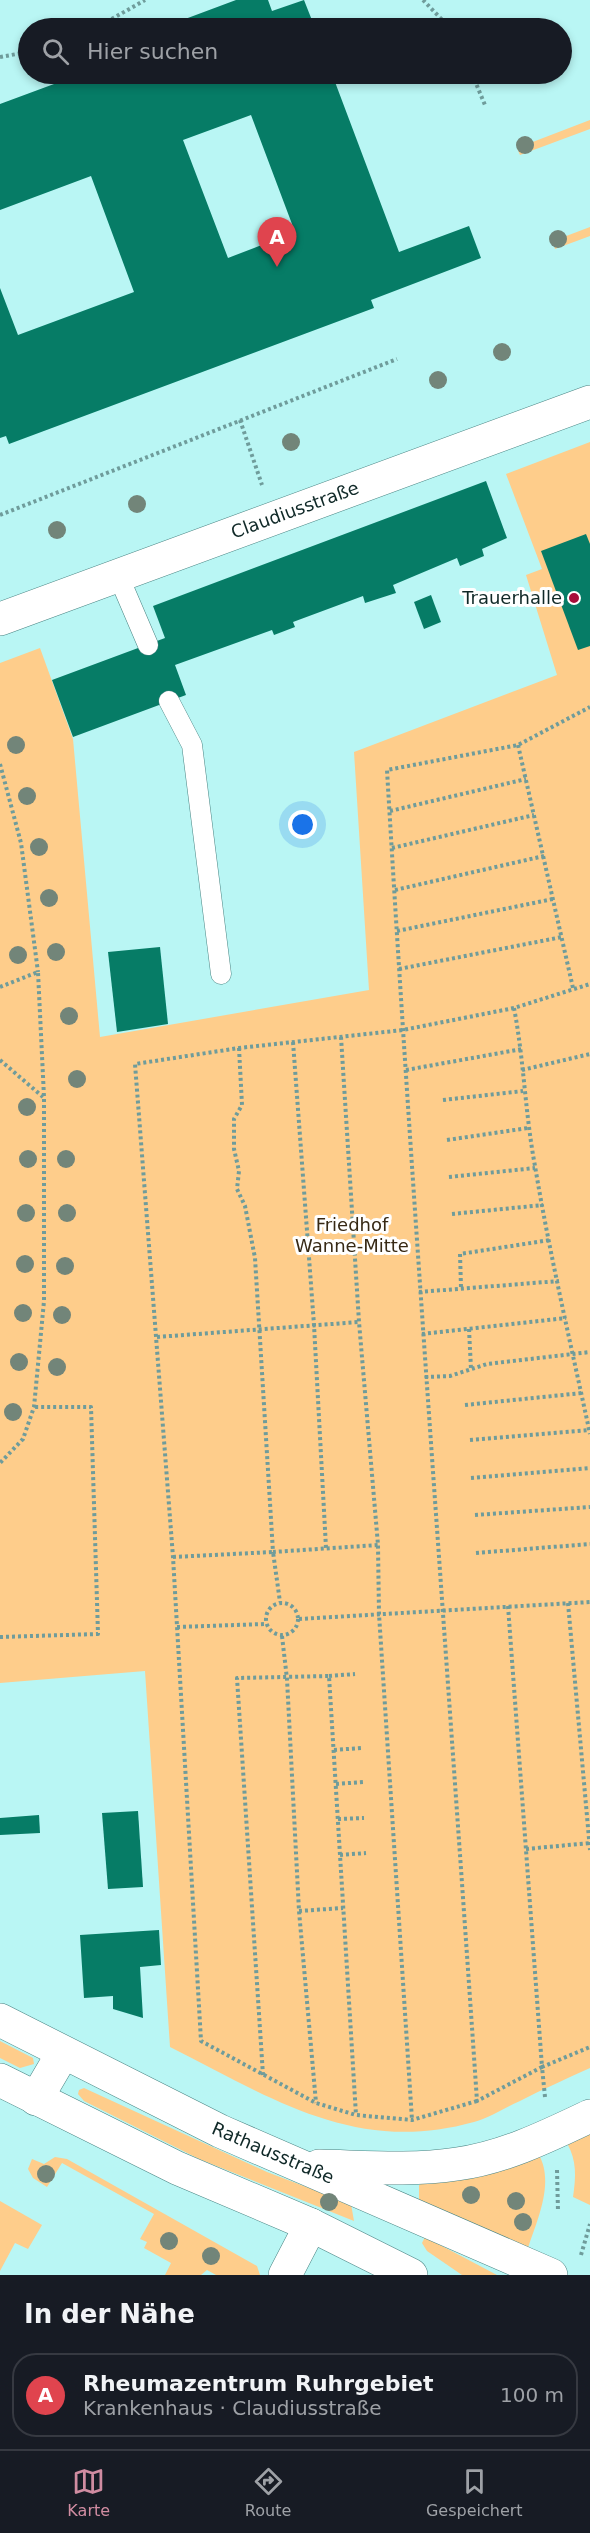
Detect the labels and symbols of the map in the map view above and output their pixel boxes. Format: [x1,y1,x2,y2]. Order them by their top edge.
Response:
pin: A [258,218,296,267]
street label: Claudiusstraße [228,477,362,542]
place label: Trauerhalle [461,587,562,608]
marker: Trauerhalle [567,591,581,605]
your location [288,810,317,839]
park label: Friedhof Wanne-Mitte [295,1214,409,1256]
street label: Rathausstraße [209,2117,337,2188]

